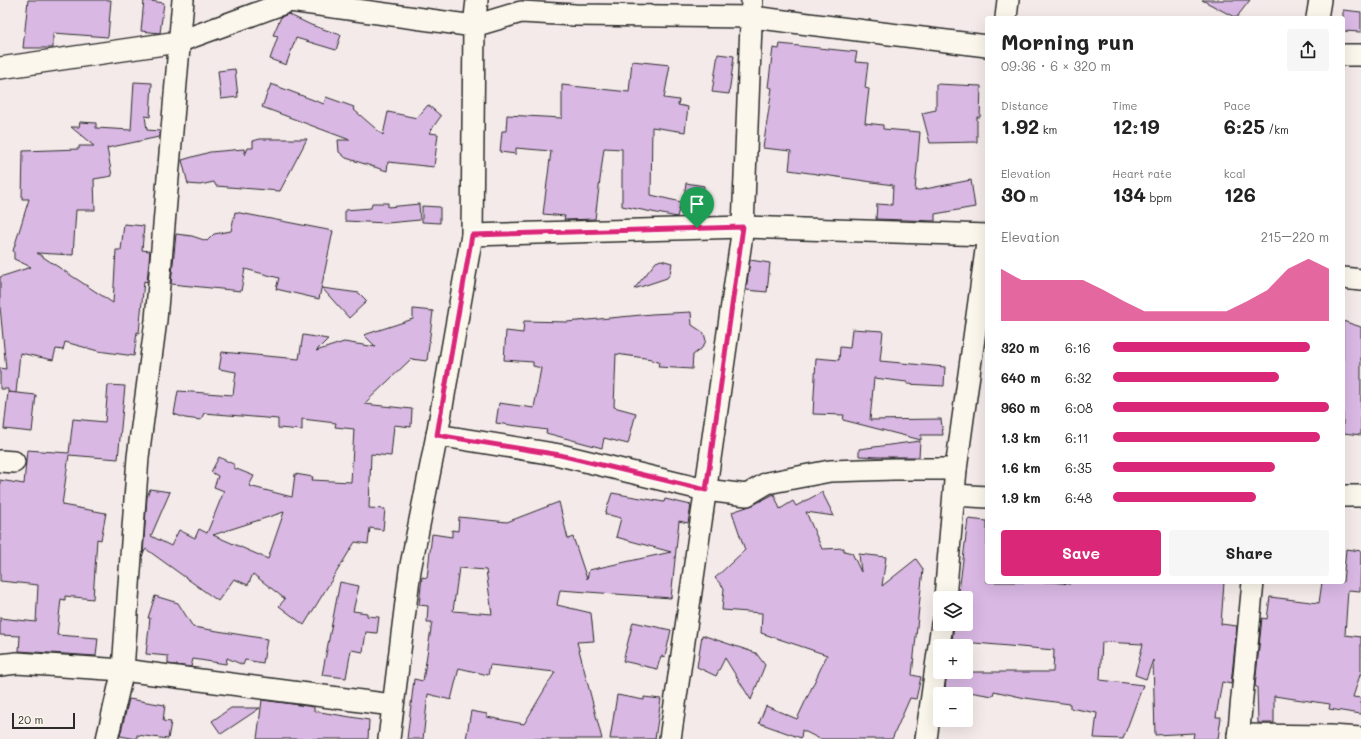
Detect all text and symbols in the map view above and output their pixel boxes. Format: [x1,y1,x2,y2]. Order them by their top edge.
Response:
text: Morning run [1001,27,1134,56]
button: share [1287,29,1329,71]
text: 09:36 · 6 × 320 m [1001,57,1111,74]
text: Distance [1001,98,1048,113]
text: Time [1112,98,1137,113]
text: Pace [1224,98,1251,113]
text: 1.92 [1001,113,1039,139]
text: 12:19 [1112,113,1160,139]
text: 6:25 [1224,113,1265,139]
text: km [1039,122,1057,137]
text: /km [1265,122,1289,137]
text: Elevation [1001,166,1050,181]
text: Heart rate [1112,166,1172,181]
text: kcal [1224,166,1246,181]
text: 30 [1001,181,1026,207]
text: 134 [1112,181,1146,207]
text: 126 [1224,181,1256,207]
pin [680,187,714,228]
text: m [1026,190,1038,205]
text: bpm [1146,190,1172,205]
icon: arrive [686,193,708,215]
text: Elevation [1001,228,1059,245]
text: 215–220 m [1261,228,1329,245]
text: 320 m [1001,339,1039,356]
text: 6:16 [1065,339,1091,356]
text: 640 m [1001,369,1040,386]
text: 6:32 [1065,369,1092,386]
text: 960 m [1001,399,1040,416]
text: 6:08 [1065,399,1093,416]
text: 1.3 km [1001,429,1041,446]
text: 6:11 [1065,429,1089,446]
text: 1.6 km [1001,459,1041,476]
text: 6:35 [1065,459,1092,476]
text: 1.9 km [1001,489,1041,506]
text: 6:48 [1065,489,1092,506]
button: Save [1001,530,1161,576]
button: Share [1169,530,1329,576]
map controls [933,591,973,727]
button: layers [933,591,973,631]
button: + [933,639,973,679]
button: − [933,687,973,727]
scale bar [12,711,75,730]
text: 20 m [18,712,43,727]

